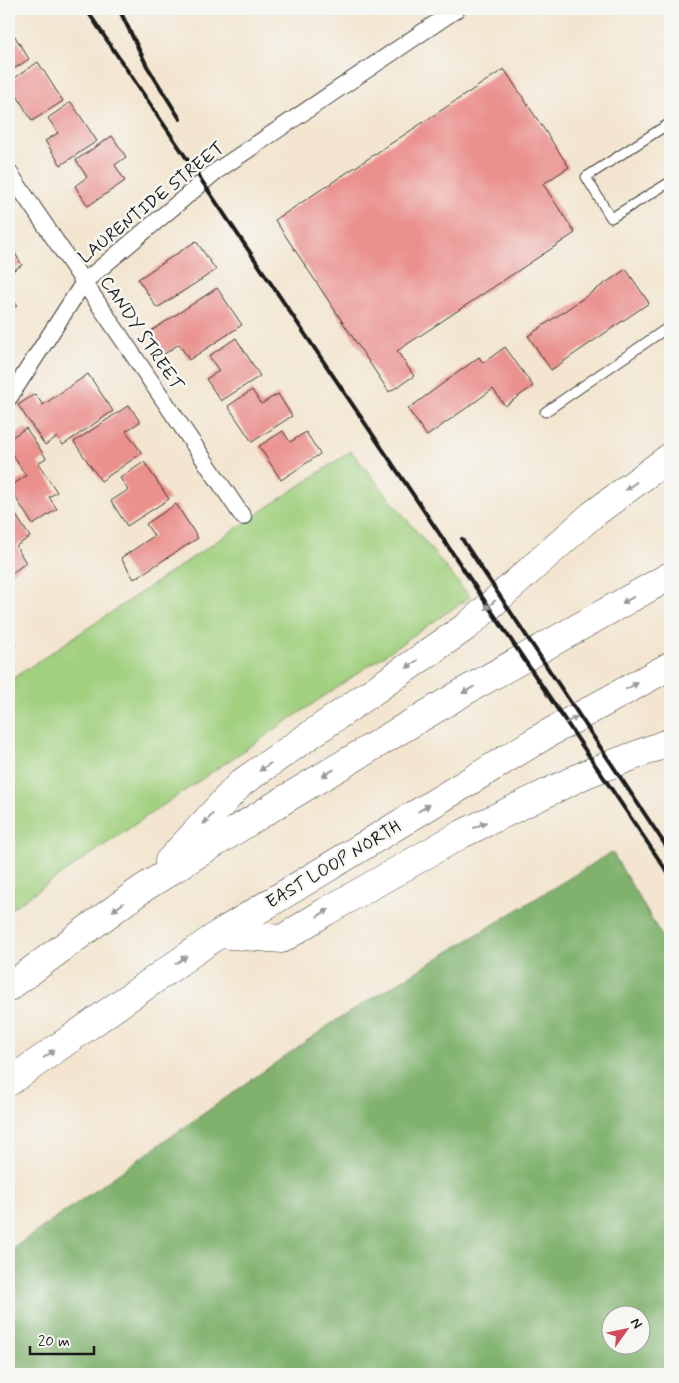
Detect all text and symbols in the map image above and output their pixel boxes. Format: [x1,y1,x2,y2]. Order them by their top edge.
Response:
street label: LAURENTIDE STREET [74,136,230,269]
street label: CANDY STREET [94,271,189,396]
one-way arrow [624,481,638,491]
one-way arrow [620,596,635,604]
one-way arrow [484,600,497,611]
one-way arrow [406,659,419,669]
one-way arrow [625,682,640,690]
one-way arrow [461,685,475,694]
one-way arrow [564,716,577,725]
one-way arrow [258,762,272,772]
one-way arrow [322,768,335,777]
one-way arrow [418,803,431,812]
one-way arrow [202,812,214,824]
street label: EAST LOOP NORTH [262,815,405,915]
one-way arrow [473,821,487,829]
one-way arrow [111,902,125,912]
one-way arrow [317,908,330,917]
one-way arrow [175,955,188,965]
one-way arrow [42,1049,55,1059]
north arrow [602,1306,652,1356]
text: N [626,1315,646,1332]
scale bar [30,1323,94,1355]
text: 20 m [38,1332,70,1352]

